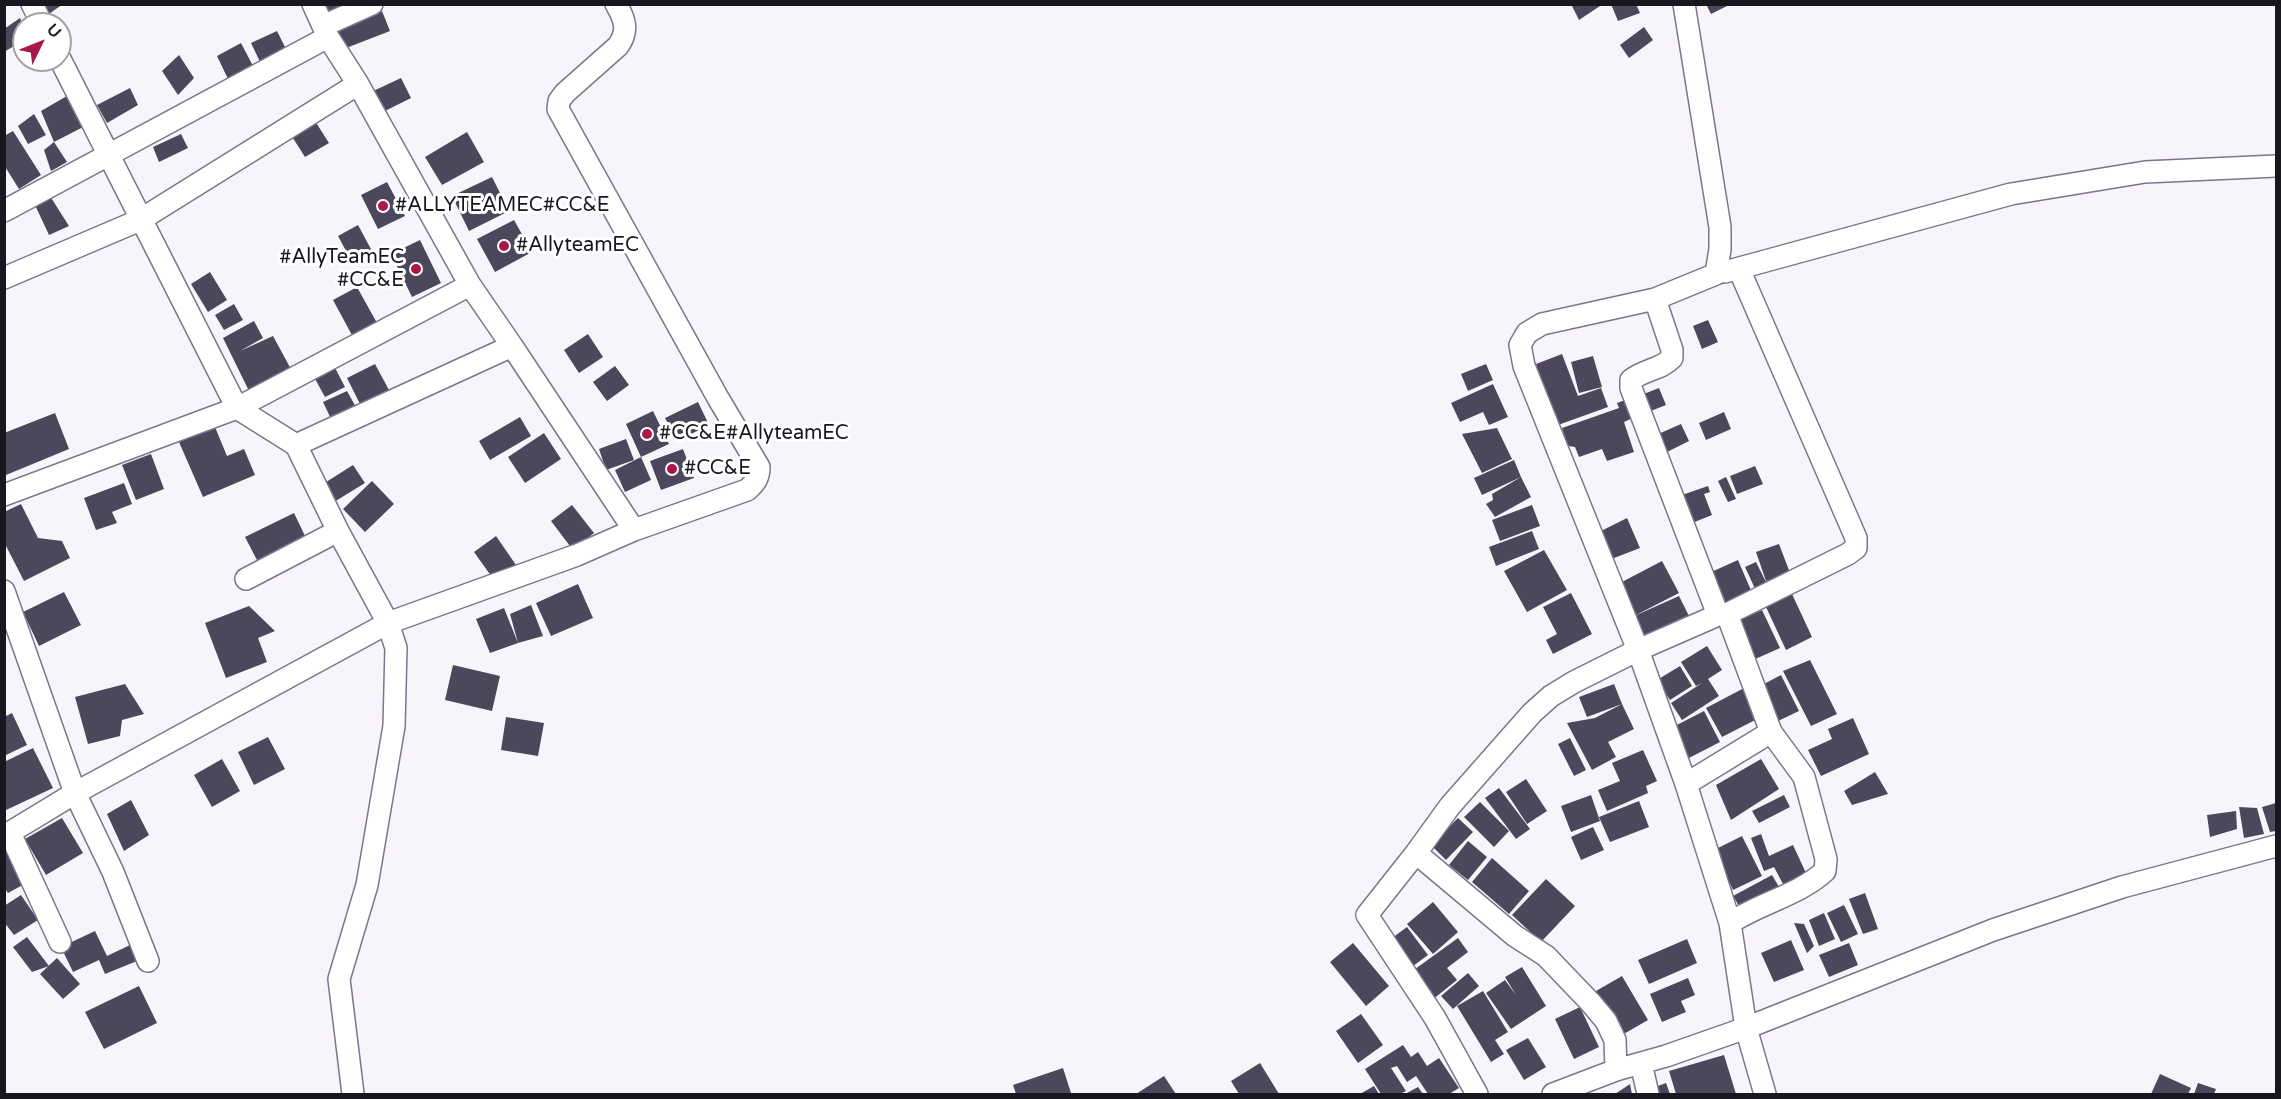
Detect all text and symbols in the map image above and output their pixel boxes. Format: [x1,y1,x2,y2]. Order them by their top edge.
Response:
north arrow [12,12,72,72]
text: U [42,20,65,42]
place label: #ALLYTEAMEC#CC&E [395,194,610,218]
marker: #ALLYTEAMEC#CC&E [376,199,390,213]
place label: #AllyteamEC [516,234,639,258]
marker: #AllyteamEC [497,239,511,253]
place label: #AllyTeamEC #CC&E [279,246,404,293]
marker: #AllyTeamEC #CC&E [409,262,423,276]
place label: #CC&E#AllyteamEC [659,422,849,446]
marker: #CC&E#AllyteamEC [640,427,654,441]
place label: #CC&E [684,457,751,481]
marker: #CC&E [665,462,679,476]

